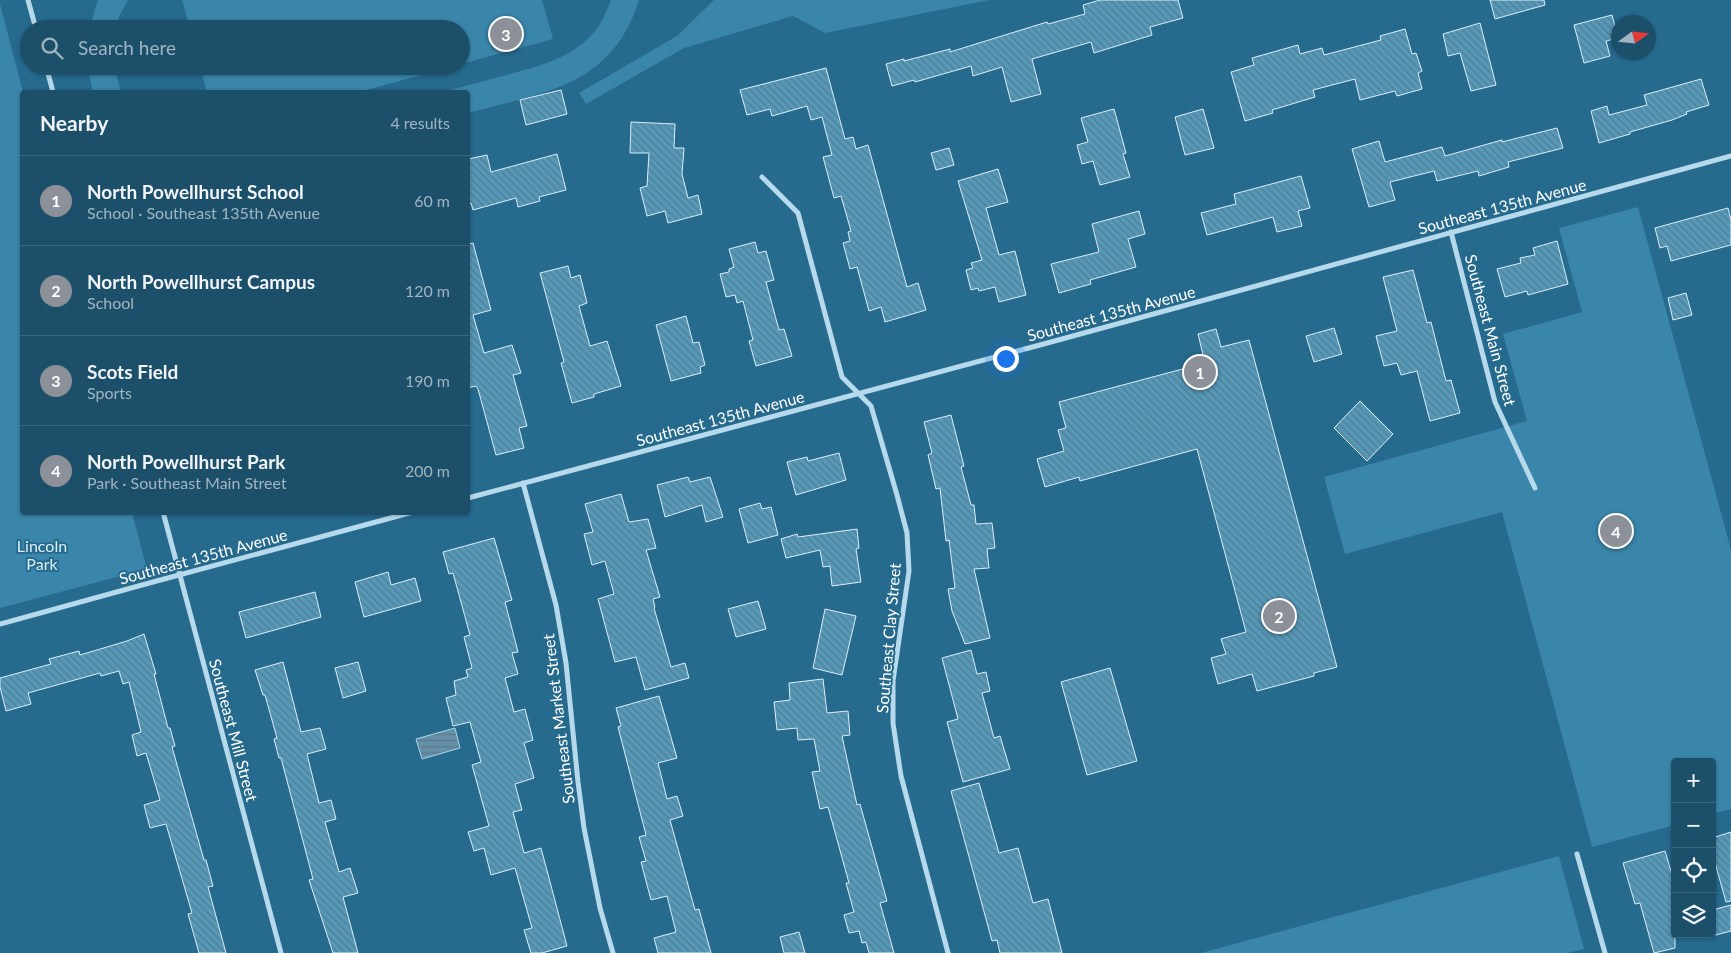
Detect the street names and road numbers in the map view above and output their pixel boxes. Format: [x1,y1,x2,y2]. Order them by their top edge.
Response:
street label: Southeast 135th Avenue [1416,174,1588,238]
street label: Southeast Main Street [1462,252,1520,408]
street label: Southeast 135th Avenue [1025,281,1197,345]
street label: Southeast 135th Avenue [634,386,806,450]
street label: Southeast 135th Avenue [117,524,289,588]
street label: Southeast Clay Street [872,562,904,714]
street label: Southeast Market Street [538,633,578,805]
street label: Southeast Mill Street [206,657,262,804]

